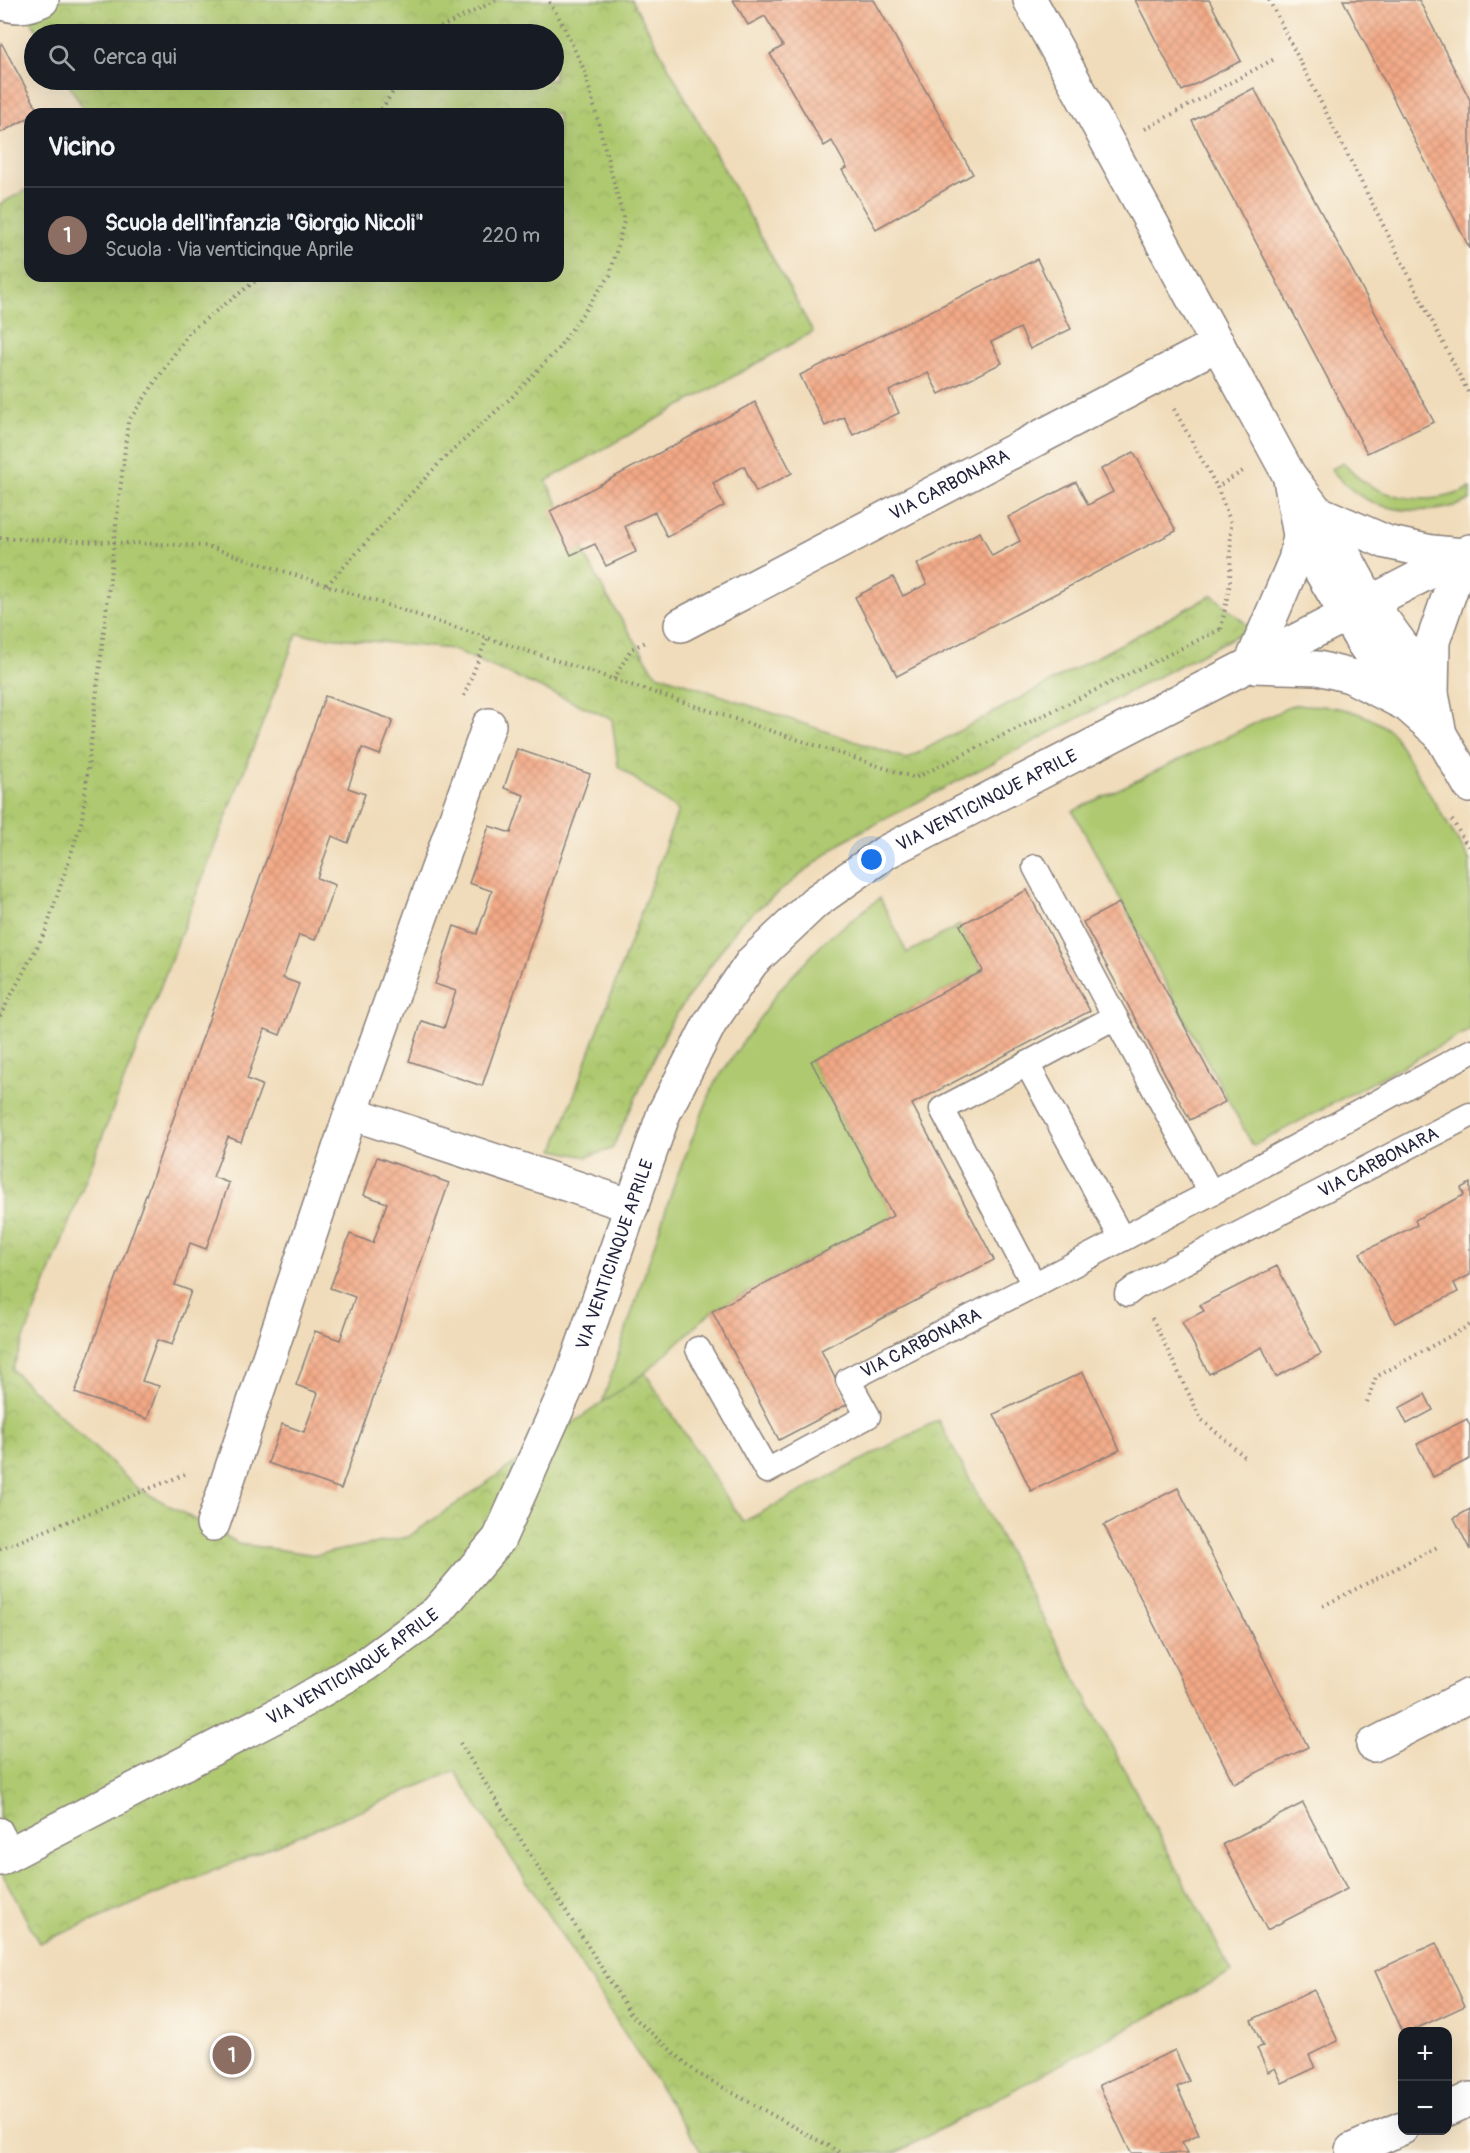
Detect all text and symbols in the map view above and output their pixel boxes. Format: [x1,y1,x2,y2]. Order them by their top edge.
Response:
search box [24,24,564,90]
icon: search [45,41,78,74]
text: Cerca qui [93,43,177,71]
text: Vicino [48,131,115,163]
text: Scuola dell'infanzia "Giorgio Nicoli" [105,209,424,237]
text: 1 [64,223,71,248]
text: 220 m [482,223,540,248]
text: Scuola · Via venticinque Aprile [105,237,353,262]
street label: VIA CARBONARA [886,444,1014,526]
street label: VIA VENTICINQUE APRILE [892,744,1081,857]
your location [857,845,886,874]
street label: VIA CARBONARA [1314,1122,1443,1203]
street label: VIA VENTICINQUE APRILE [571,1156,659,1353]
street label: VIA CARBONARA [857,1303,985,1384]
street label: VIA VENTICINQUE APRILE [263,1603,444,1731]
map controls [1398,2027,1452,2135]
button: + [1398,2027,1452,2081]
pin: 1 [212,2032,252,2078]
button: − [1398,2081,1452,2135]

